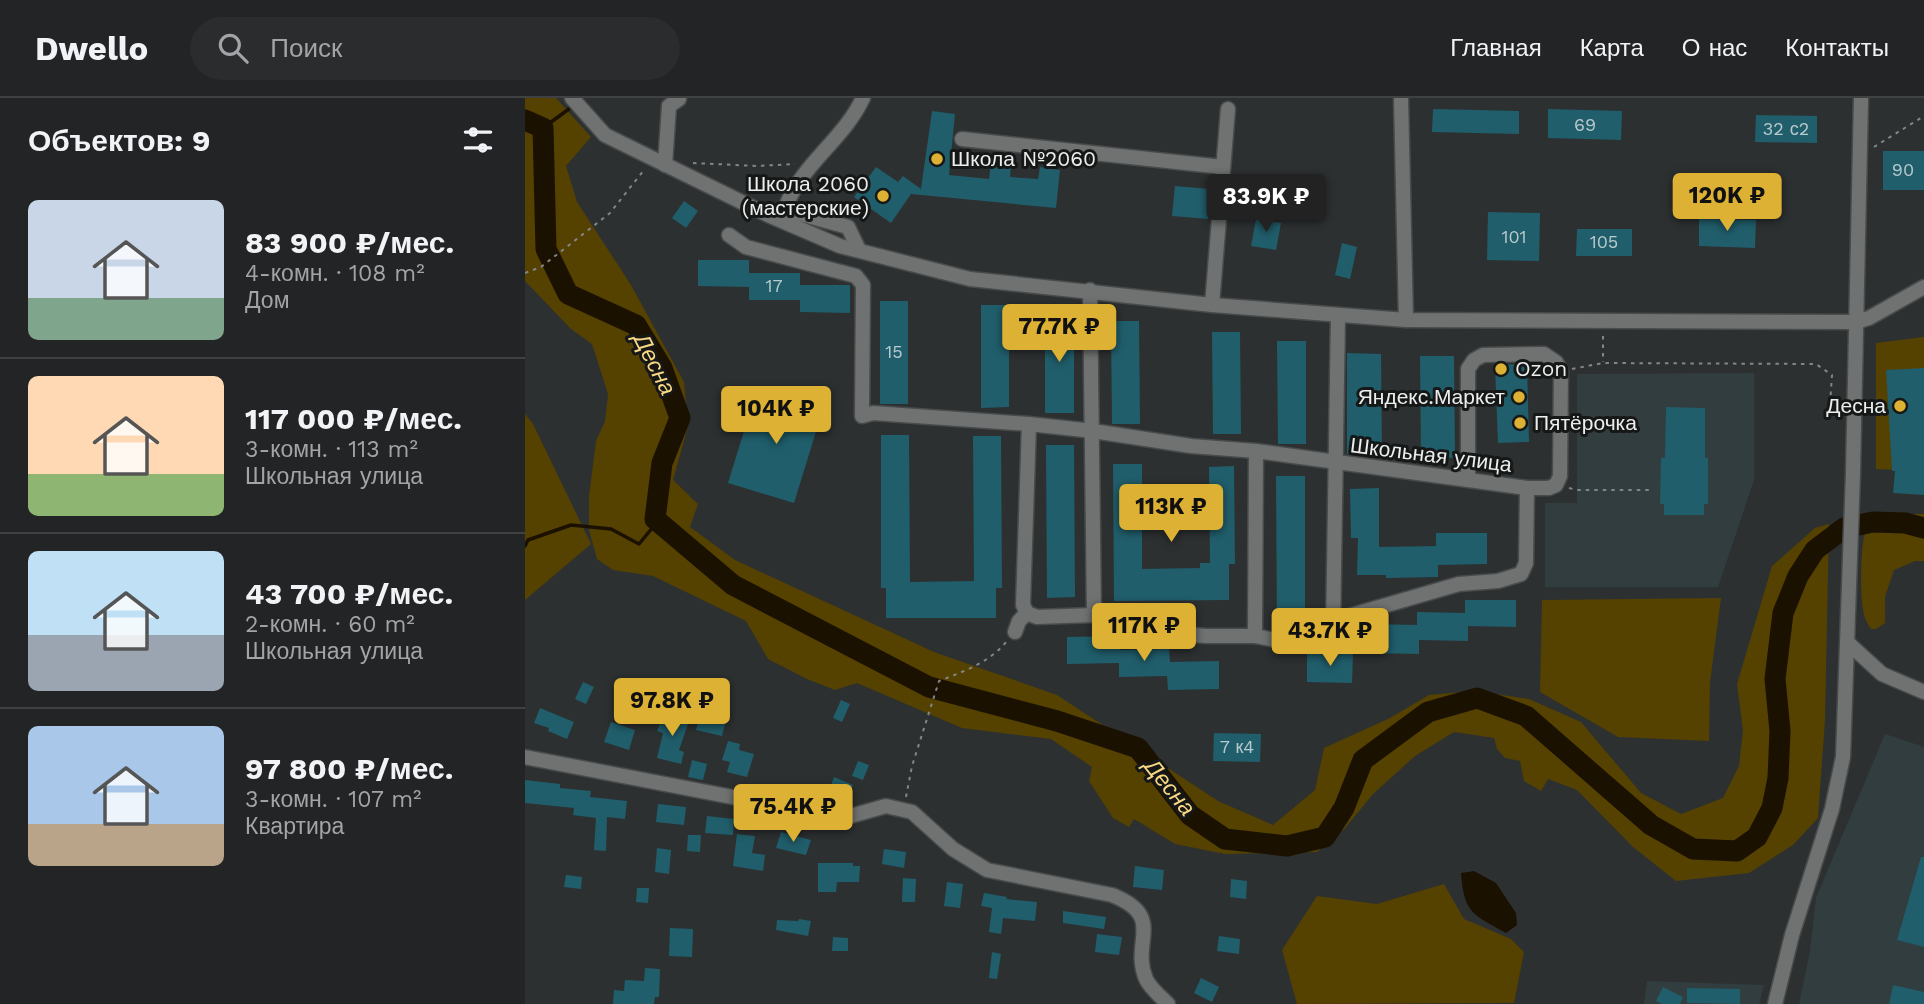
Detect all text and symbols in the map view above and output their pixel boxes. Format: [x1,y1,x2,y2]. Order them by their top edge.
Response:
search box [190,17,680,80]
text: Dwello [35,29,148,68]
icon: search [214,29,252,67]
text: Поиск [270,33,342,63]
text: Главная [1450,34,1542,62]
text: Карта [1580,34,1644,62]
text: О нас [1682,34,1747,62]
text: Контакты [1785,34,1889,62]
house number: 69 [1574,114,1596,135]
house number: 32 с2 [1763,118,1809,139]
icon: filters [459,121,497,159]
text: Объектов: 9 [28,123,211,158]
place label: Школа №2060 [951,146,1096,171]
marker: Школа №2060 [929,151,945,167]
house number: 90 [1892,159,1914,180]
place label: Школа 2060 (мастерские) [742,171,869,220]
pin: 83.9K ₽ [1201,174,1331,234]
pin: 120K ₽ [1670,174,1784,233]
text: 120K ₽ [1689,182,1765,209]
text: 83.9K ₽ [1223,183,1309,210]
marker: Школа 2060 (мастерские) [875,188,891,204]
text: 83 900 ₽/мес. [245,225,454,260]
house number: 101 [1501,226,1527,247]
icon: home [84,228,168,312]
house number: 105 [1590,231,1618,252]
text: 4-комн. · 108 m² [245,260,425,287]
house number: 17 [765,275,783,296]
text: Дом [245,287,289,314]
pin: 77.7K ₽ [994,304,1124,364]
text: 77.7K ₽ [1018,313,1100,340]
water label: Десна [626,326,681,400]
house number: 15 [885,341,903,362]
place label: Ozon [1515,356,1567,381]
marker: Ozon [1493,361,1509,377]
place label: Яндекс.Маркет [1358,384,1505,409]
pin: 104K ₽ [719,386,833,446]
marker: Яндекс.Маркет [1511,389,1527,405]
place label: Десна [1826,393,1886,418]
text: 104K ₽ [737,395,815,422]
marker: Десна [1892,398,1908,414]
text: 117 000 ₽/мес. [245,401,462,436]
icon: home [84,404,168,488]
place label: Пятёрочка [1534,410,1637,435]
marker: Пятёрочка [1512,415,1528,431]
street label: Школьная улица [1349,432,1514,477]
text: 3-комн. · 113 m² [245,436,418,463]
text: Школьная улица [245,463,423,490]
pin: 113K ₽ [1114,484,1228,544]
text: 113K ₽ [1135,493,1207,520]
text: 43 700 ₽/мес. [245,576,453,611]
icon: home [84,579,168,663]
pin: 117K ₽ [1087,603,1201,663]
pin: 43.7K ₽ [1265,608,1395,668]
text: 2-комн. · 60 m² [245,611,415,638]
text: 117K ₽ [1108,612,1180,639]
text: 43.7K ₽ [1288,617,1372,644]
text: Школьная улица [245,638,423,665]
pin: 97.8K ₽ [607,678,737,738]
text: 97.8K ₽ [630,687,714,714]
house number: 7 к4 [1220,736,1254,757]
text: 97 800 ₽/мес. [245,751,453,786]
water label: Десна [1137,751,1201,821]
icon: home [84,754,168,838]
pin: 75.4K ₽ [728,784,858,844]
text: 3-комн. · 107 m² [245,786,422,813]
text: 75.4K ₽ [750,793,836,820]
text: Квартира [245,813,344,840]

